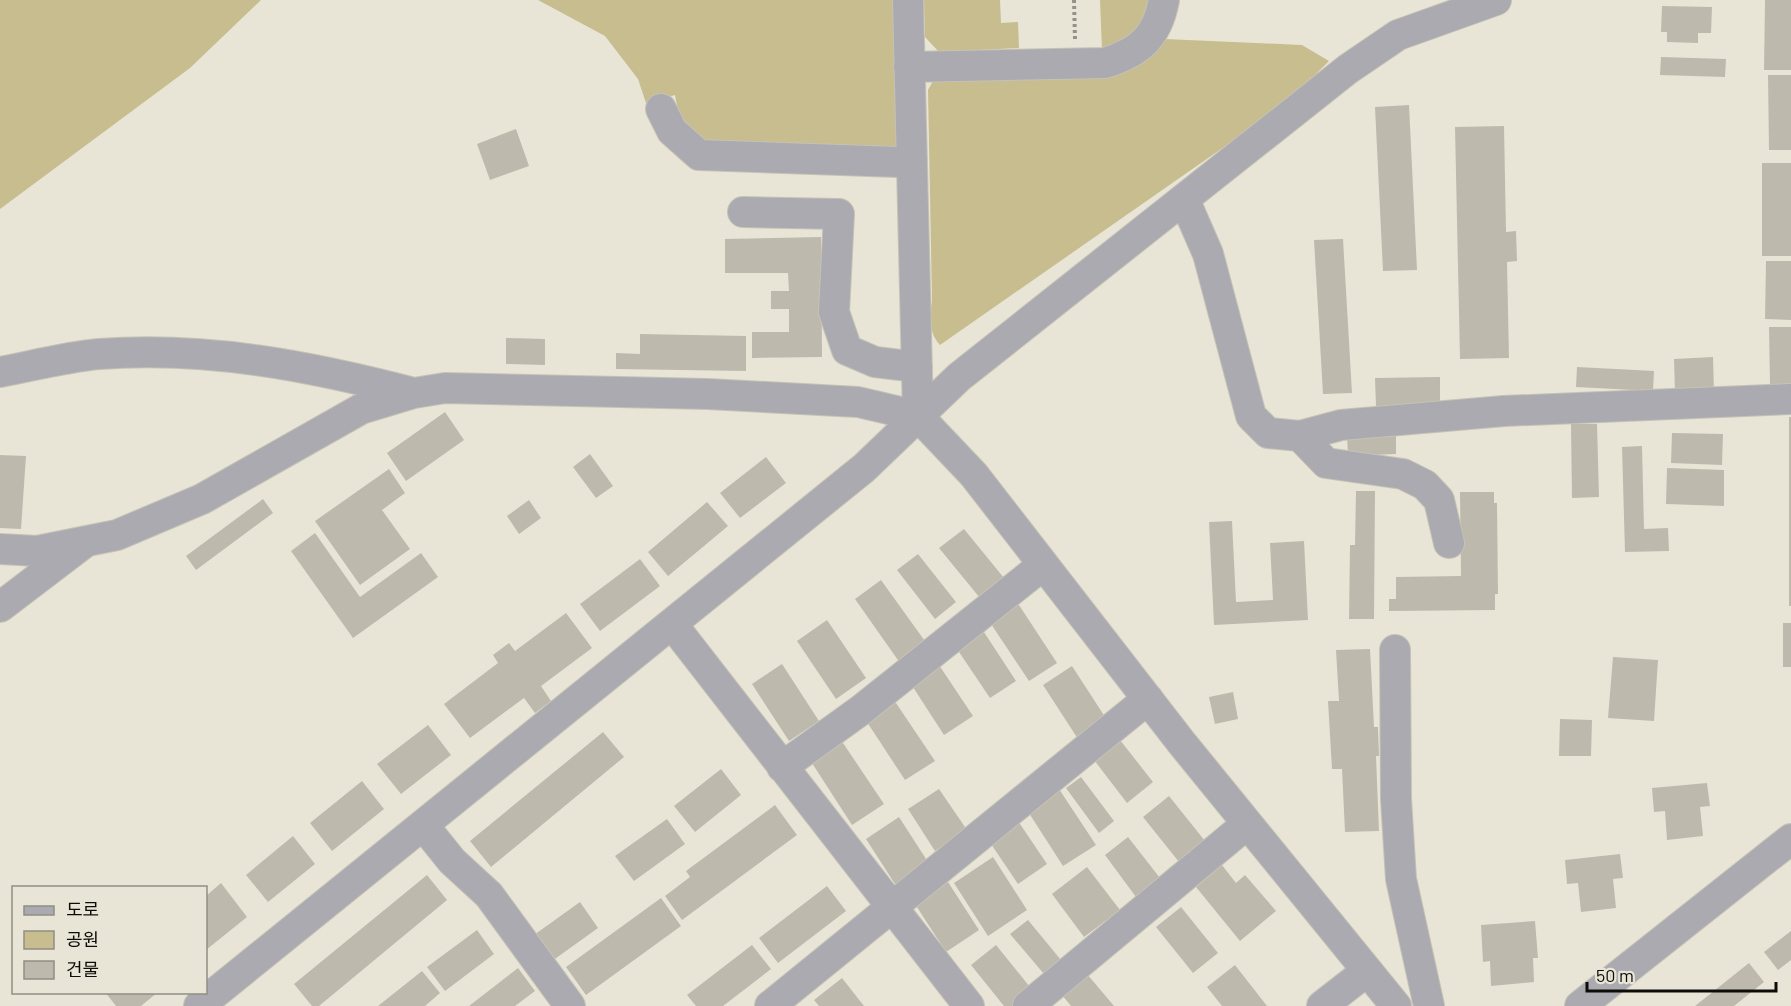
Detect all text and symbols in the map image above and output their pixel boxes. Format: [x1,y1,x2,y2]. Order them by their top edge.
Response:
legend [12,886,207,994]
text: 도로 [66,898,99,920]
text: 공원 [66,928,99,950]
scale bar [1587,955,1776,993]
text: 건물 [66,958,99,980]
text: 50 m [1596,964,1634,986]

